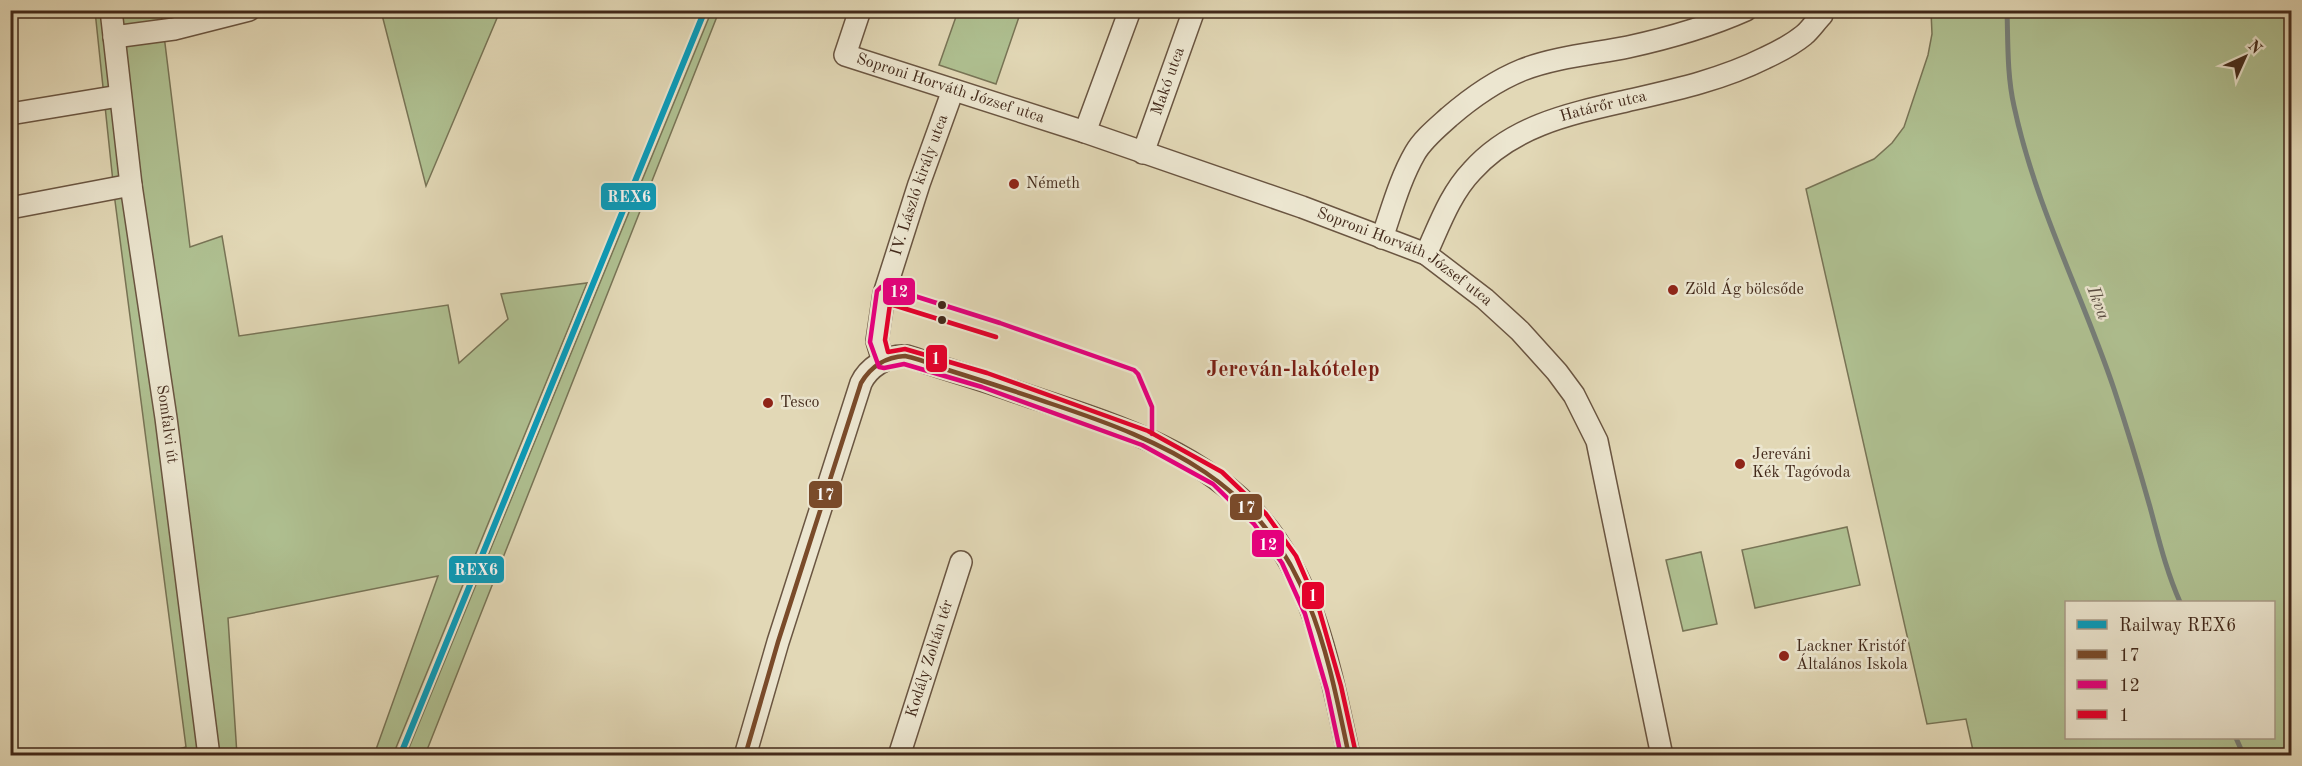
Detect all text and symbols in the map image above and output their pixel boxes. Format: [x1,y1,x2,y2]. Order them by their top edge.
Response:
north arrow [2215,27,2275,87]
text: N [2244,38,2265,58]
street label: Makó utca [1149,45,1188,118]
street label: Soproni Horváth József utca [854,51,1046,126]
street label: Határőr utca [1558,89,1648,125]
street label: IV. László király utca [889,112,951,258]
place label: Németh [1026,176,1080,192]
marker: Németh [1007,177,1021,191]
line badge: REX6 [600,182,657,211]
text: REX6 [607,190,651,206]
street label: Soproni Horváth József utca [1315,205,1495,309]
line badge: 12 [882,277,916,306]
place label: Zöld Ág bölcsőde [1685,278,1804,298]
marker: Zöld Ág bölcsőde [1666,283,1680,297]
water label: Ikva [2083,283,2113,322]
text: 12 [890,285,908,301]
unlabelled marker [936,299,948,311]
unlabelled marker [936,314,948,326]
line badge: 1 [925,344,948,373]
text: 1 [931,352,941,368]
district label: Jereván-lakótelep [1206,359,1380,381]
street label: Somfalvi út [153,384,180,465]
place label: Tesco [780,395,820,411]
marker: Tesco [761,396,775,410]
place label: Jereváni Kék Tagóvoda [1752,447,1851,481]
marker: Jereváni Kék Tagóvoda [1733,457,1747,471]
line badge: 17 [808,480,843,509]
text: 17 [816,488,834,504]
line badge: 17 [1229,493,1263,521]
text: 17 [1237,501,1255,517]
line badge: 12 [1251,529,1285,558]
text: 12 [1259,538,1277,554]
line badge: REX6 [448,555,505,584]
text: REX6 [454,563,498,579]
line badge: 1 [1301,581,1325,610]
text: 1 [1308,589,1318,605]
street label: Kodály Zoltán tér [904,598,956,720]
legend [2065,601,2275,739]
text: Railway REX6 [2119,617,2236,635]
place label: Lackner Kristóf Általános Iskola [1796,639,1908,673]
text: 17 [2119,647,2140,665]
marker: Lackner Kristóf Általános Iskola [1777,649,1791,663]
text: 12 [2119,677,2140,695]
text: 1 [2119,707,2129,725]

